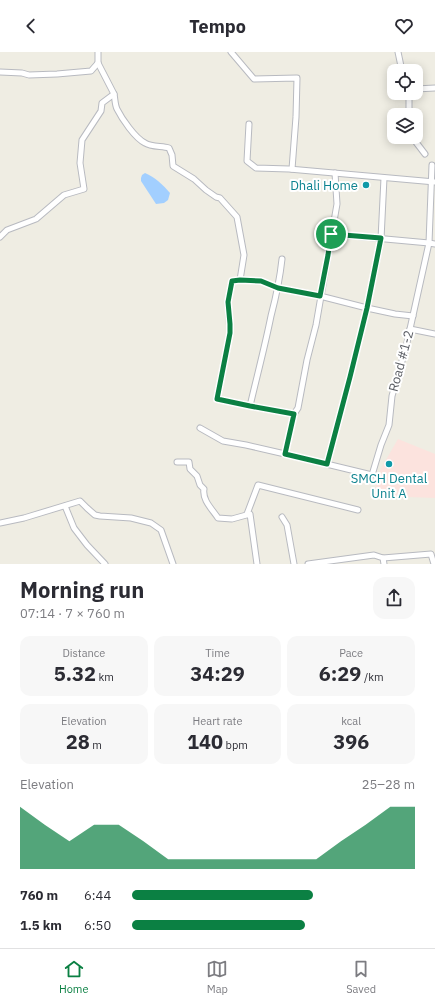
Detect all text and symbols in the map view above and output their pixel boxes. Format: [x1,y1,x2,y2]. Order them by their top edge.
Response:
icon: back [20,15,42,37]
text: Tempo [189,15,246,38]
icon: heart [393,15,415,37]
map controls [387,64,423,144]
button: locate [387,64,423,100]
button: layers [387,108,423,144]
place label: Dhali Home [290,177,358,194]
marker: Dhali Home [361,180,371,190]
pin [314,217,348,251]
icon: arrive [320,223,342,245]
street label: Road #1-2 [385,328,417,394]
marker: SMCH Dental Unit A [384,459,394,469]
place label: SMCH Dental Unit A [351,470,428,502]
text: Morning run [20,575,144,604]
button: share [373,577,415,619]
text: 07:14 · 7 × 760 m [20,605,125,622]
text: Distance [62,646,105,660]
text: Time [205,646,230,660]
text: Pace [339,646,363,660]
text: 5.32 [54,660,96,687]
text: 34:29 [190,660,245,687]
text: 6:29 [319,660,361,687]
text: km [96,670,114,684]
text: /km [361,670,384,684]
text: Elevation [61,714,107,728]
text: Heart rate [193,714,242,728]
text: kcal [341,714,361,728]
text: 28 [66,728,90,755]
text: 140 [187,728,223,755]
text: 396 [333,728,369,755]
text: m [90,738,102,752]
text: bpm [223,738,248,752]
text: Elevation [20,776,74,793]
text: 25–28 m [362,776,415,793]
text: 760 m [20,887,58,904]
text: 6:44 [84,887,111,904]
text: 1.5 km [20,917,62,934]
text: 6:50 [84,917,111,934]
tab: Home [59,958,89,996]
tab: Map [206,958,228,996]
tab: Saved [346,958,376,996]

